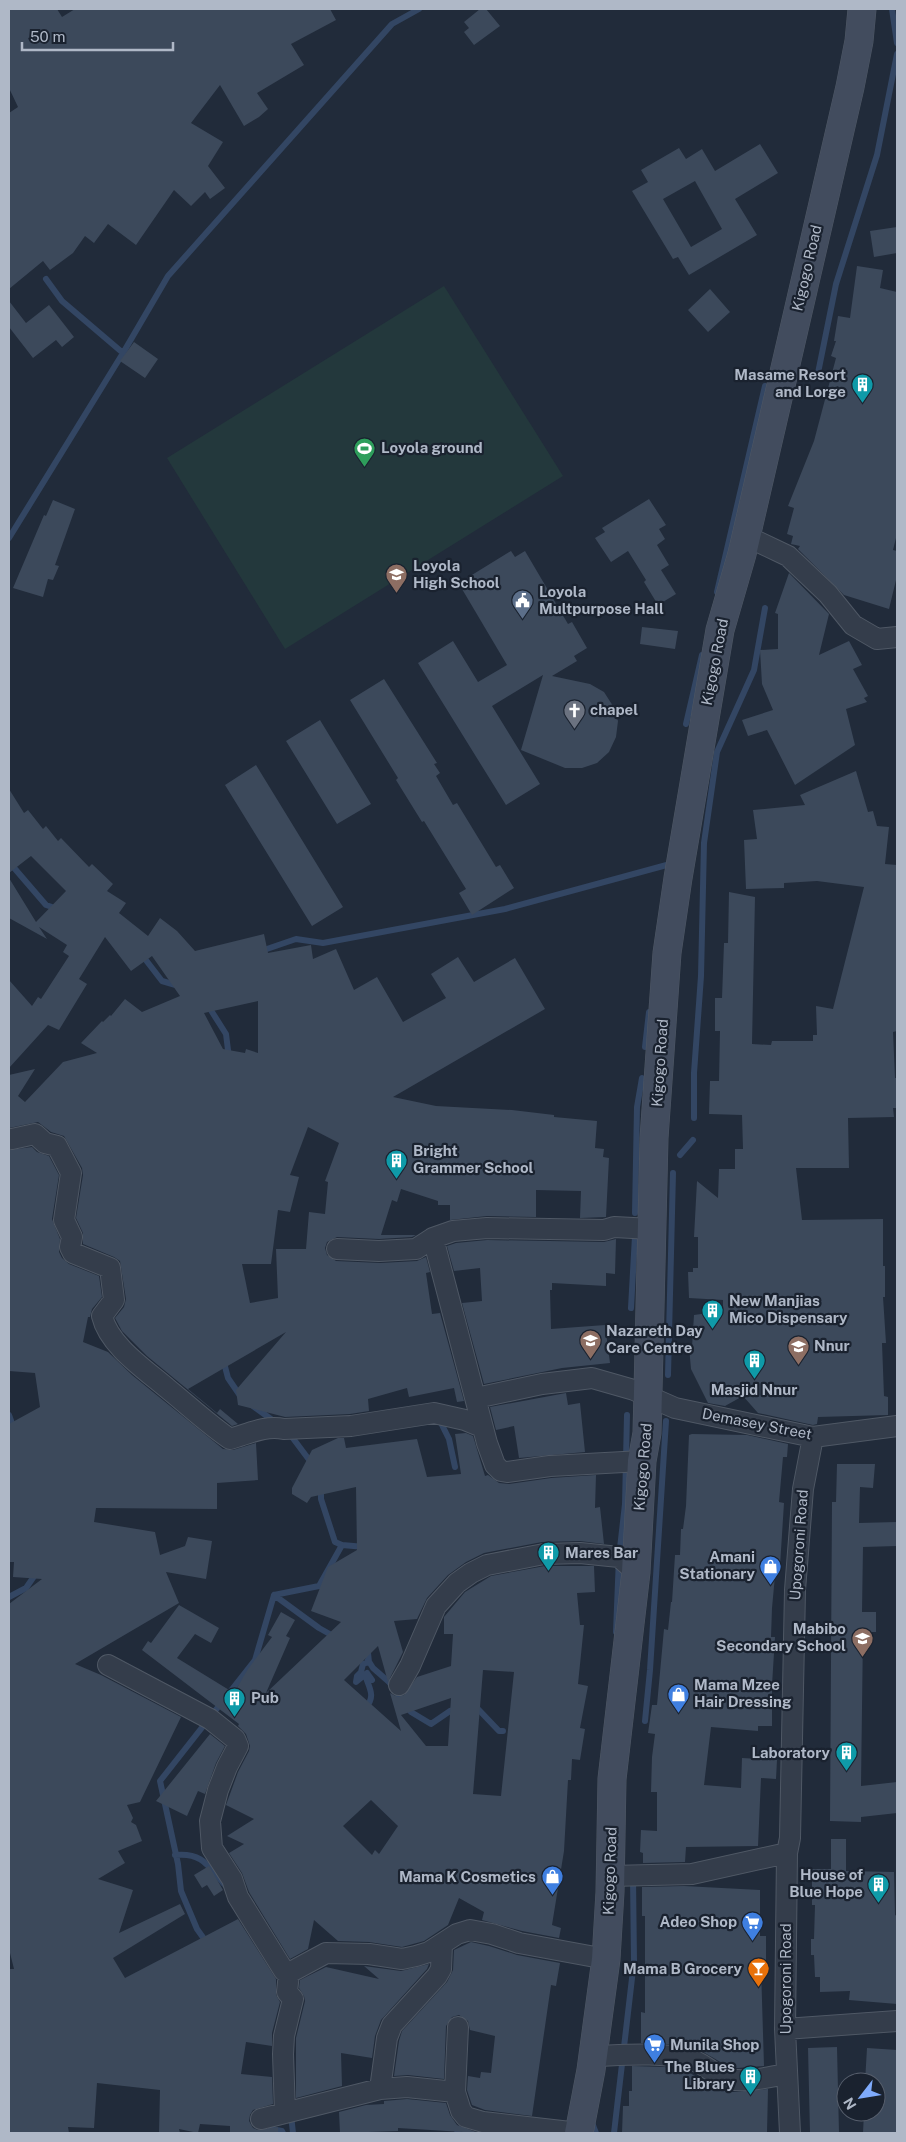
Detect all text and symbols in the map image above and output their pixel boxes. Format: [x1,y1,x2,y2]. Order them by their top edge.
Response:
scale bar [22,20,174,52]
text: 50 m [30,28,65,45]
street label: Kigogo Road [788,223,825,313]
place label: Masame Resort and Lorge [734,366,846,400]
building icon: Masame Resort and Lorge [850,372,874,403]
sports icon: Loyola ground [353,436,377,467]
place label: Loyola ground [381,439,483,456]
place label: Loyola High School [413,557,500,591]
school or university icon: Loyola High School [385,563,409,594]
place label: Loyola Multpurpose Hall [539,583,664,617]
public building icon: Loyola Multpurpose Hall [511,589,535,620]
street label: Kigogo Road [698,617,731,707]
church icon: chapel [562,698,586,729]
place label: chapel [590,701,638,718]
street label: Kigogo Road [648,1018,671,1107]
place label: Bright Grammer School [413,1142,534,1176]
building icon: Bright Grammer School [385,1148,409,1179]
place label: New Manjias Mico Dispensary [729,1292,848,1326]
building icon: New Manjias Mico Dispensary [701,1298,725,1329]
place label: Nazareth Day Care Centre [606,1322,703,1356]
school or university icon: Nazareth Day Care Centre [578,1328,602,1359]
school or university icon: Nnur [786,1334,810,1365]
place label: Nnur [814,1337,850,1354]
building icon: Masjid Nnur [742,1349,766,1380]
place label: Masjid Nnur [711,1381,797,1398]
street label: Demasey Street [701,1405,814,1443]
street label: Kigogo Road [630,1422,655,1512]
street label: Upogoroni Road [786,1489,811,1601]
building icon: Mares Bar [537,1541,561,1572]
place label: Mares Bar [565,1544,638,1561]
place label: Amani Stationary [679,1548,756,1582]
shop icon: Amani Stationary [759,1554,783,1585]
place label: Mabibo Secondary School [716,1620,846,1654]
school or university icon: Mabibo Secondary School [850,1626,874,1657]
place label: Mama Mzee Hair Dressing [694,1676,792,1710]
shop icon: Mama Mzee Hair Dressing [666,1682,690,1713]
building icon: Pub [223,1686,247,1717]
place label: Pub [251,1689,279,1706]
building icon: Laboratory [834,1741,858,1772]
place label: Laboratory [752,1744,831,1761]
street label: Kigogo Road [599,1827,620,1915]
shop icon: Mama K Cosmetics [540,1865,564,1896]
place label: House of Blue Hope [789,1866,863,1900]
place label: Mama K Cosmetics [399,1868,536,1885]
building icon: House of Blue Hope [867,1872,891,1903]
supermarket icon: Adeo Shop [741,1910,765,1941]
place label: Adeo Shop [660,1913,737,1930]
street label: Upogoroni Road [777,1923,794,2035]
bar icon: Mama B Grocery [746,1957,770,1988]
place label: Mama B Grocery [623,1960,743,1977]
supermarket icon: Munila Shop [642,2033,666,2064]
place label: Munila Shop [670,2036,759,2053]
place label: The Blues Library [664,2058,736,2092]
building icon: The Blues Library [739,2064,763,2095]
north arrow [836,2072,886,2122]
text: N [840,2095,860,2113]

